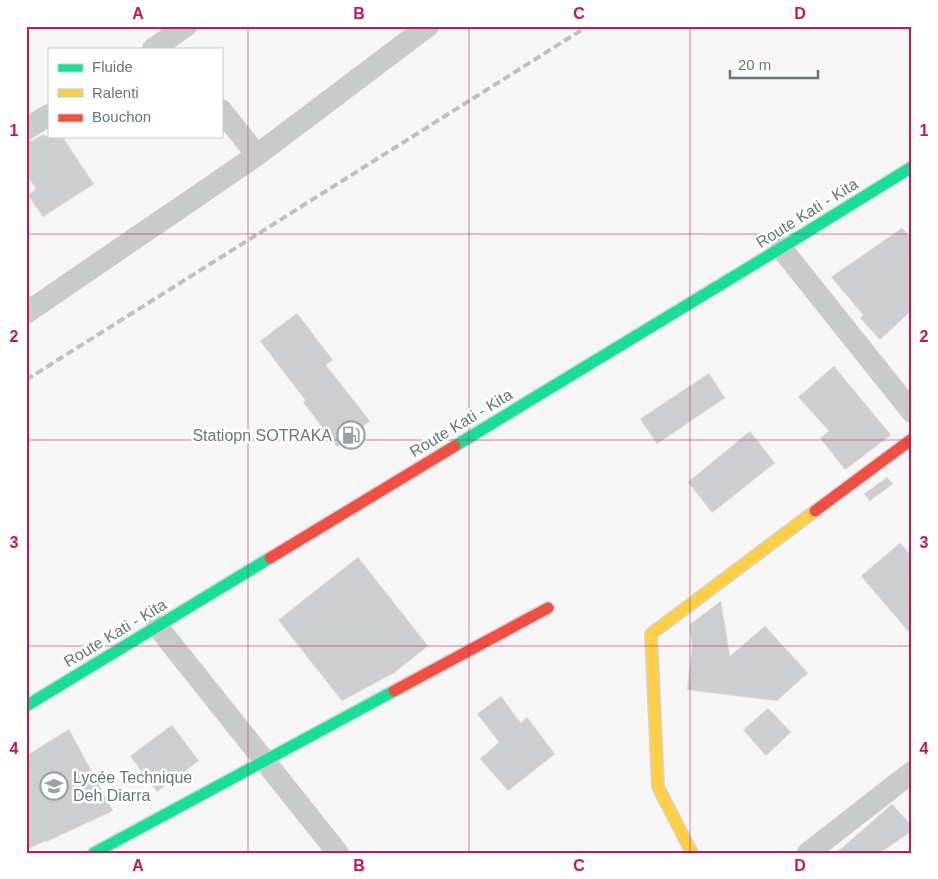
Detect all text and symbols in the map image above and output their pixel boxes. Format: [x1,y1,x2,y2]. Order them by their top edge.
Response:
text: A [132,5,144,22]
text: B [353,5,365,22]
text: C [573,5,585,22]
text: D [794,5,806,22]
legend [48,48,222,138]
scale bar [730,48,818,80]
text: 20 m [738,56,771,73]
text: Fluide [92,58,133,75]
text: Ralenti [92,84,139,101]
text: Bouchon [92,108,151,125]
text: 1 [10,122,19,139]
text: 1 [920,122,929,139]
street label: Route Kati - Kita [753,175,861,251]
text: 2 [10,328,19,345]
text: 2 [920,328,929,345]
street label: Route Kati - Kita [407,386,515,460]
fuel station icon: Statiopn SOTRAKA [336,420,366,450]
place label: Statiopn SOTRAKA [192,427,332,444]
text: 3 [10,534,19,551]
text: 3 [920,534,929,551]
street label: Route Kati - Kita [61,596,169,670]
text: 4 [10,740,19,757]
text: 4 [920,740,929,757]
place label: Lycée Technique Deh Diarra [73,769,192,804]
school or university icon: Lycée Technique Deh Diarra [39,771,69,801]
text: A [132,857,144,874]
text: B [353,857,365,874]
text: C [573,857,585,874]
text: D [794,857,806,874]

